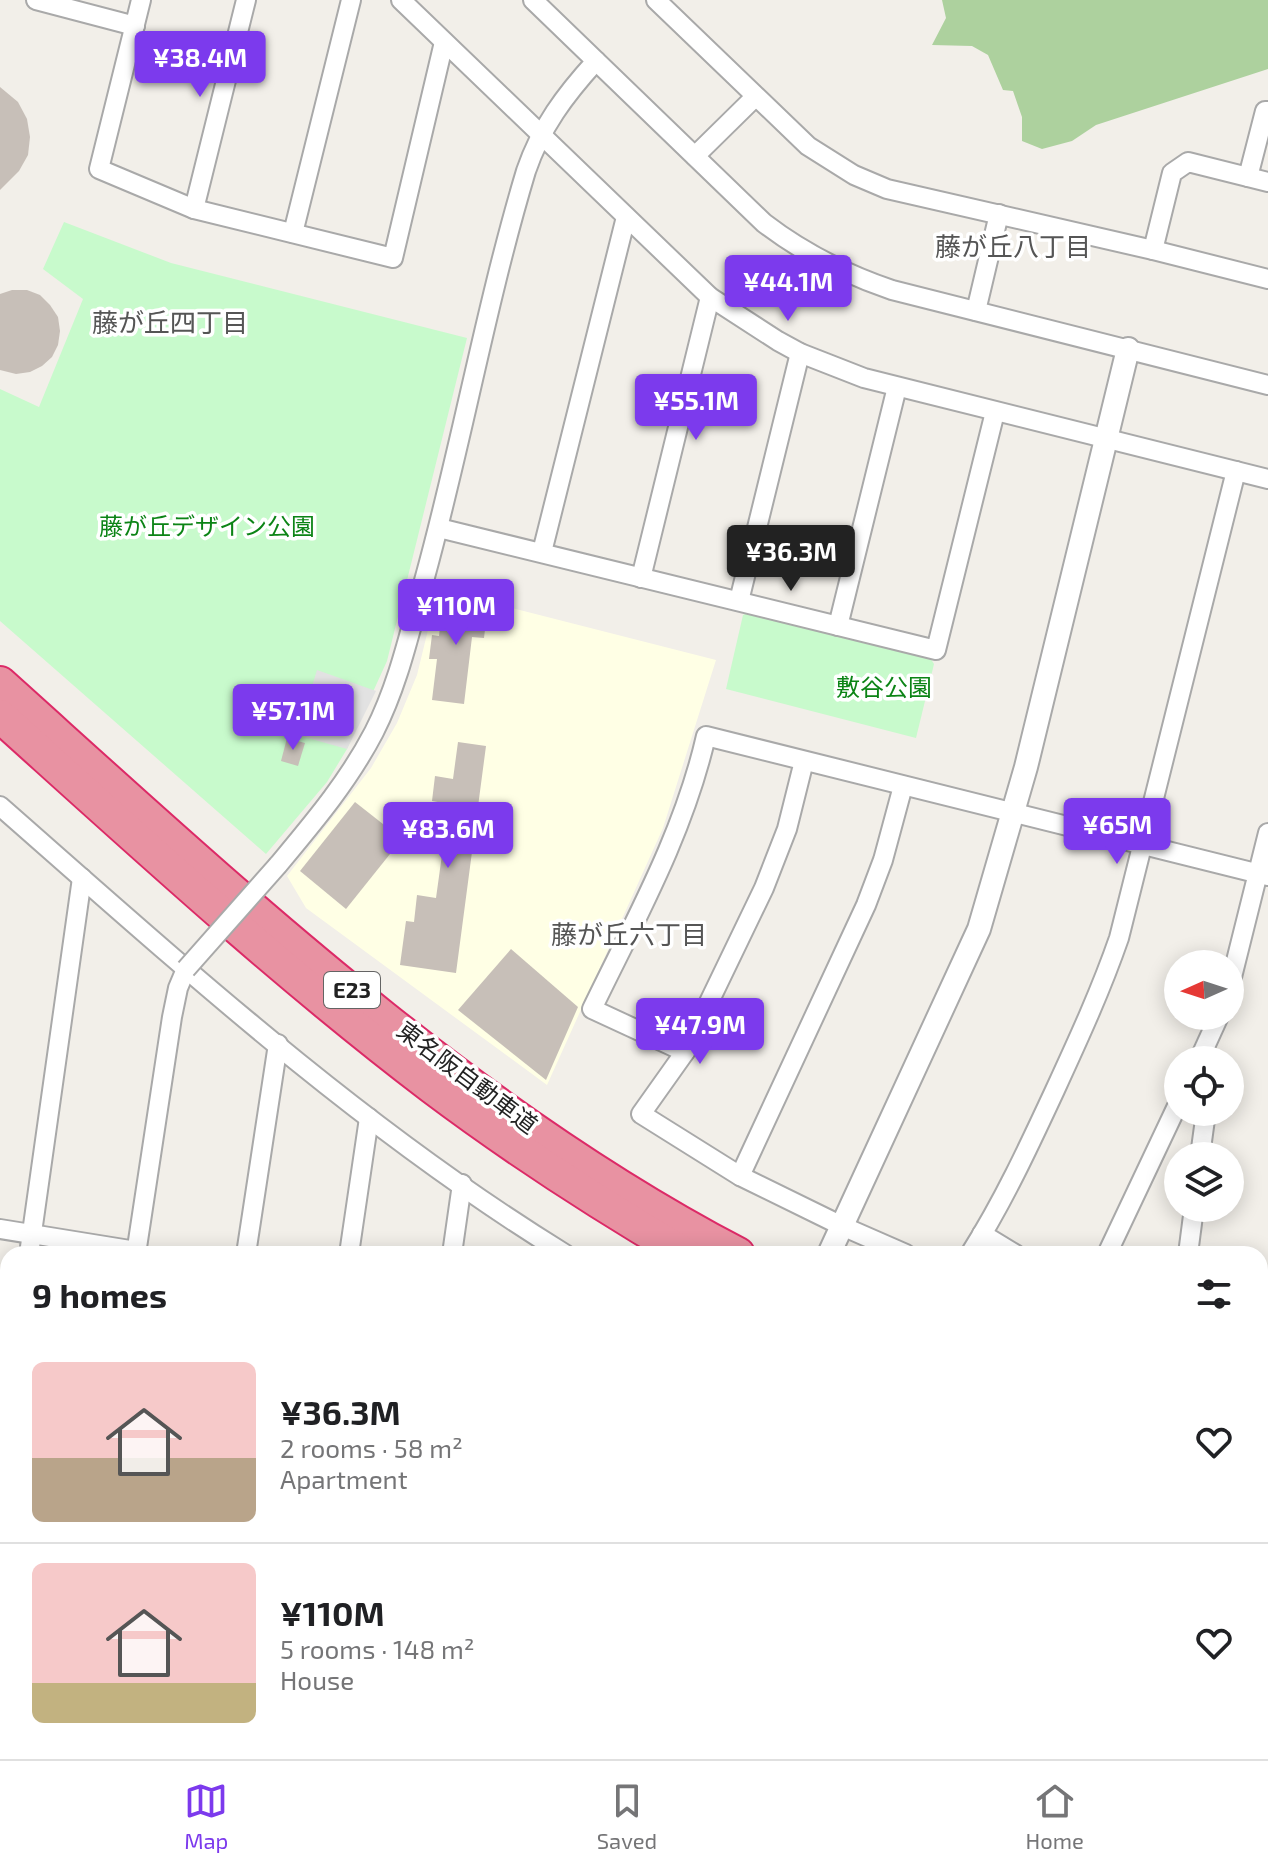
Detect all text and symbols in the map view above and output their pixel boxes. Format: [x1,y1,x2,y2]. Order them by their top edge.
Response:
pin: ¥38.4M [135,31,265,99]
text: ¥38.4M [153,41,247,72]
district label: 藤が丘八丁目 [935,230,1091,261]
pin: ¥44.1M [723,255,853,323]
text: ¥44.1M [743,265,833,296]
district label: 藤が丘四丁目 [92,306,248,337]
pin: ¥55.1M [631,374,761,442]
text: ¥55.1M [653,384,739,415]
park label: 藤が丘デザイン公園 [99,511,315,540]
pin: ¥36.3M [726,525,856,593]
text: ¥36.3M [745,535,837,566]
pin: ¥110M [400,579,512,647]
text: ¥110M [416,589,496,620]
park label: 敷谷公園 [836,672,932,701]
pin: ¥57.1M [228,684,358,752]
text: ¥57.1M [251,694,335,725]
pin: ¥65M [1070,798,1164,866]
pin: ¥83.6M [383,802,513,870]
text: ¥65M [1082,808,1152,839]
text: ¥83.6M [401,812,495,843]
district label: 藤が丘六丁目 [551,918,707,949]
north arrow [1164,950,1244,1030]
map controls [1164,950,1244,1222]
road number: E23 [324,972,380,1008]
pin: ¥47.9M [635,998,765,1066]
text: ¥47.9M [654,1008,746,1039]
street label: 東名阪自動車道 [392,1015,544,1139]
button: locate [1164,1046,1244,1126]
button: layers [1164,1142,1244,1222]
icon: filters [1192,1272,1236,1316]
text: 9 homes [32,1274,167,1315]
text: ¥36.3M [280,1391,401,1432]
icon: home [96,1394,192,1490]
icon: heart [1192,1420,1236,1464]
text: 2 rooms · 58 m² [280,1432,463,1463]
text: Apartment [280,1463,408,1494]
text: ¥110M [280,1592,385,1633]
icon: home [96,1595,192,1691]
icon: heart [1192,1621,1236,1665]
text: 5 rooms · 148 m² [280,1633,475,1664]
text: House [280,1664,354,1695]
tab: Map [184,1779,228,1853]
tab: Saved [597,1779,657,1853]
tab: Home [1025,1779,1084,1853]

